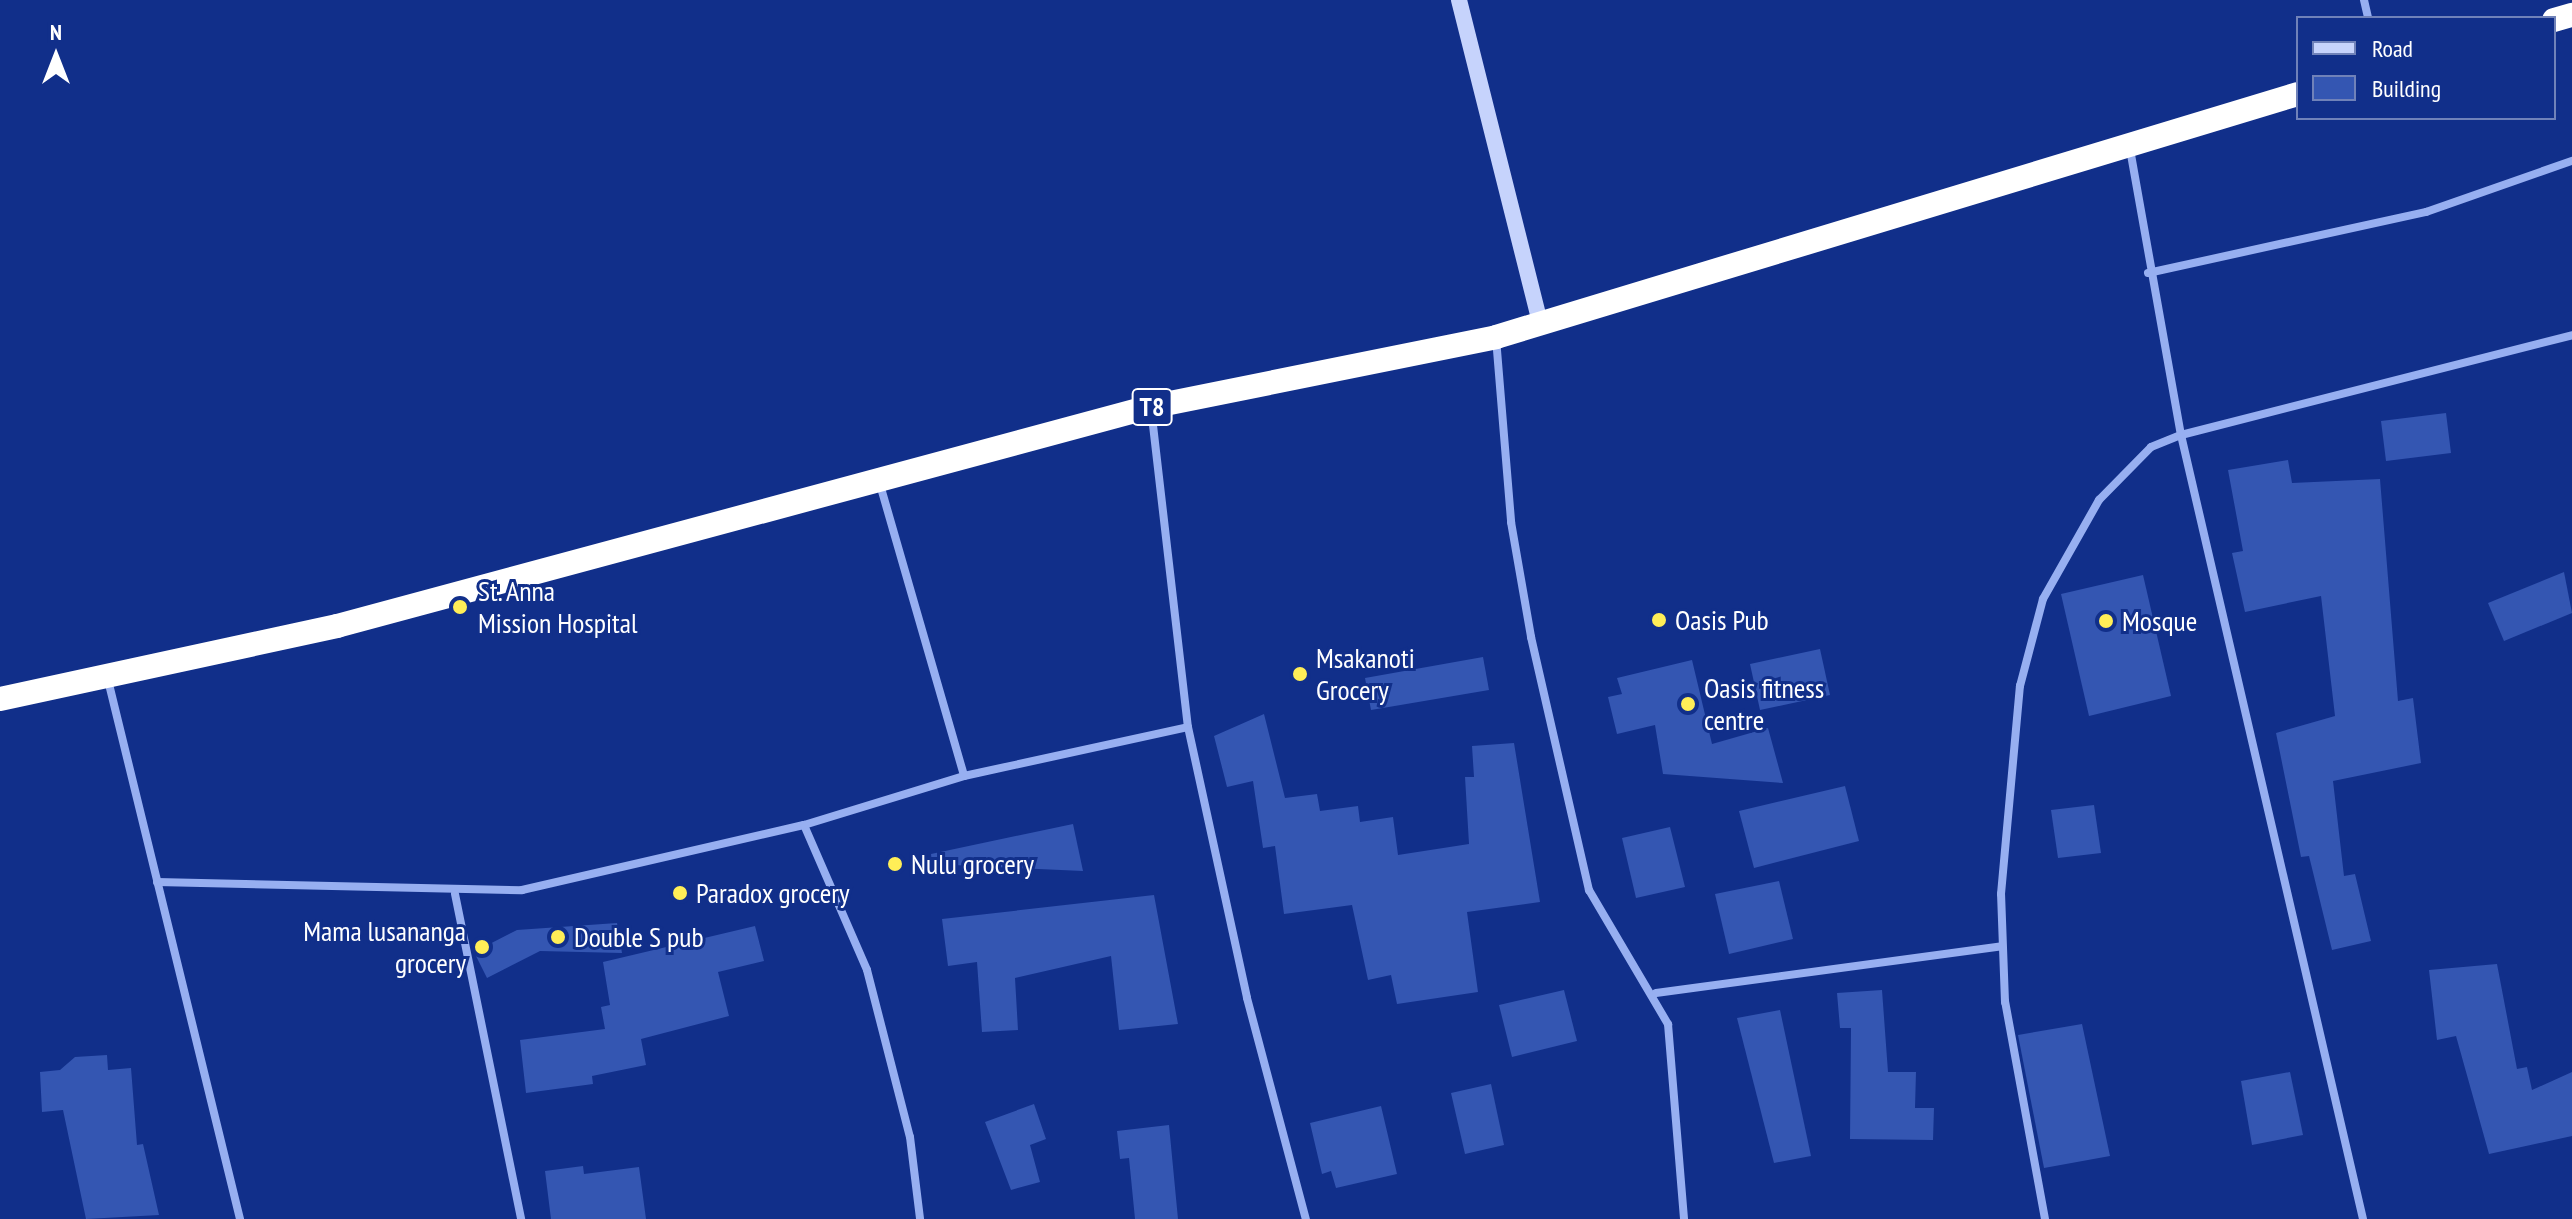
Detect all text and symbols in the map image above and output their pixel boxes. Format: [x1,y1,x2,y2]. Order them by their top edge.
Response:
north arrow [16,16,96,96]
legend [2296,16,2556,120]
text: N [50,18,62,46]
text: Road [2372,33,2413,64]
text: Building [2372,73,2441,104]
road number: T8 [1130,385,1174,429]
place label: St. Anna Mission Hospital [478,574,637,640]
marker: St. Anna Mission Hospital [449,596,471,618]
place label: Oasis Pub [1675,603,1769,637]
place label: Mosque [2122,604,2197,638]
marker: Oasis Pub [1650,611,1668,629]
marker: Mosque [2097,612,2115,630]
place label: Msakanoti Grocery [1316,641,1415,707]
marker: Msakanoti Grocery [1291,665,1309,683]
place label: Oasis fitness centre [1704,671,1824,737]
marker: Oasis fitness centre [1679,695,1697,713]
place label: Nulu grocery [911,847,1034,881]
marker: Nulu grocery [886,855,904,873]
place label: Paradox grocery [696,876,850,910]
marker: Paradox grocery [671,884,689,902]
place label: Mama lusananga grocery [303,914,466,980]
place label: Double S pub [574,920,704,954]
marker: Double S pub [549,928,567,946]
marker: Mama lusananga grocery [473,938,491,956]

